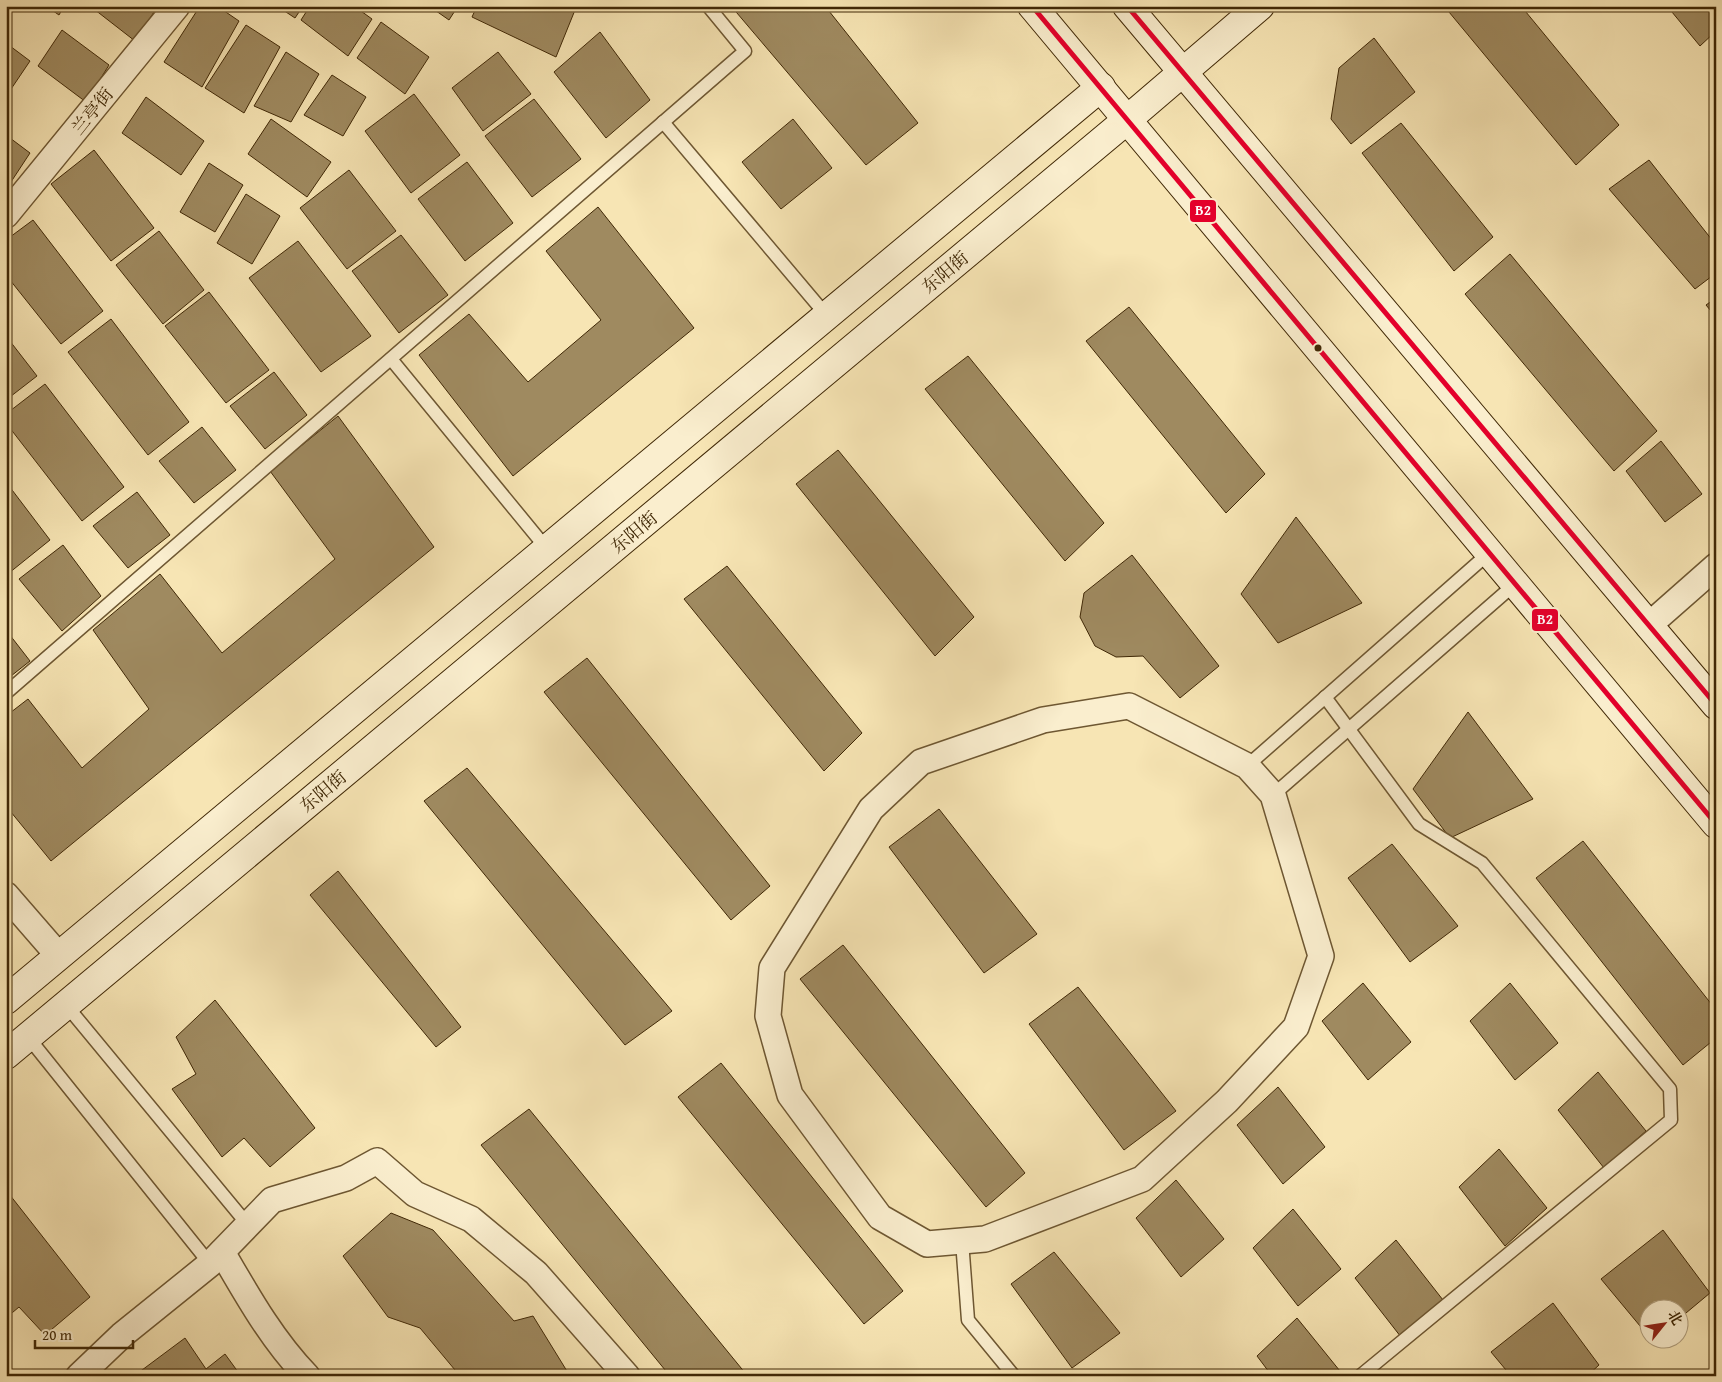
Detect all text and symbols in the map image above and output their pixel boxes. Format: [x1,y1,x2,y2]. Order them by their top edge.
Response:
street label: 兰亭街 [65,82,119,140]
line badge: B2 [1189,199,1217,223]
text: B2 [1195,200,1211,220]
street label: 东阳街 [916,244,974,300]
unlabelled marker [1313,343,1323,353]
street label: 东阳街 [605,504,663,560]
line badge: B2 [1531,608,1559,632]
text: B2 [1537,609,1553,629]
street label: 东阳街 [294,763,352,819]
north arrow [1640,1300,1690,1350]
text: 北 [1663,1306,1687,1329]
scale bar [35,1317,132,1349]
text: 20 m [42,1324,73,1345]

